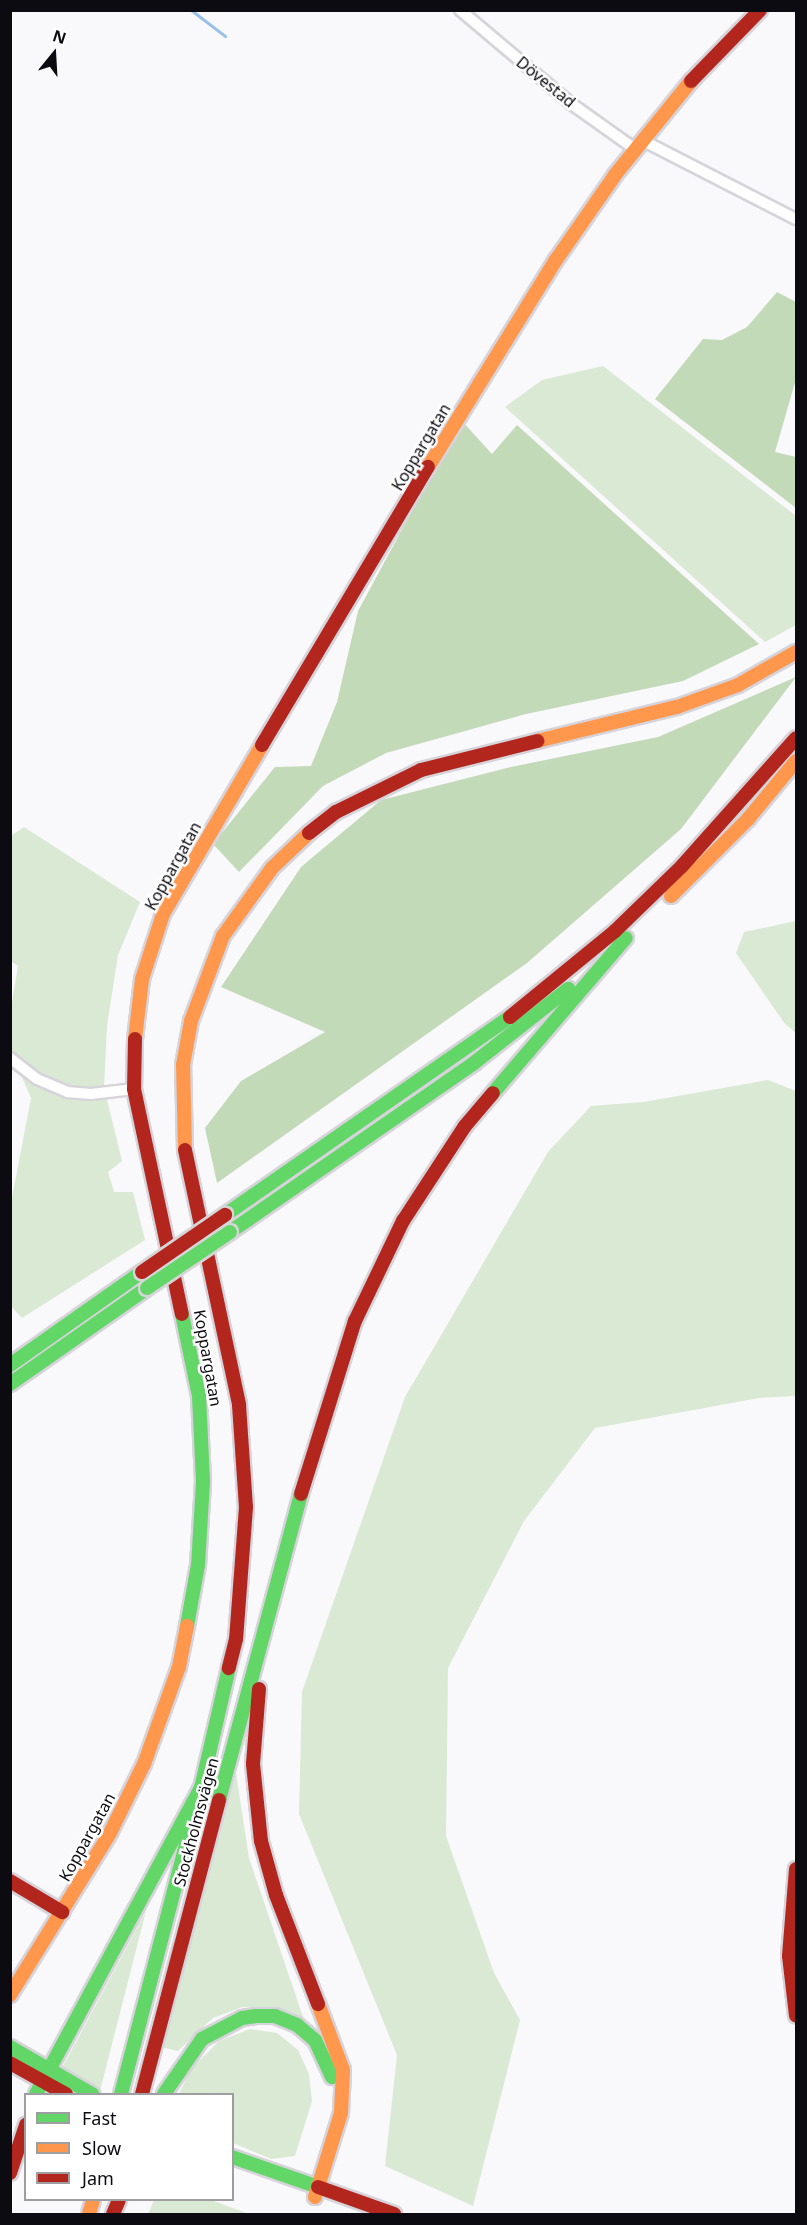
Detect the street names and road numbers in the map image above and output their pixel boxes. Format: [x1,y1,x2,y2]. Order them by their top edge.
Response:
street label: Dövestad [513,52,579,112]
street label: Koppargatan [387,400,455,494]
street label: Koppargatan [141,818,205,914]
street label: Koppargatan [190,1308,226,1408]
street label: Stockholmsvägen [170,1755,222,1889]
street label: Koppargatan [55,1789,119,1885]

